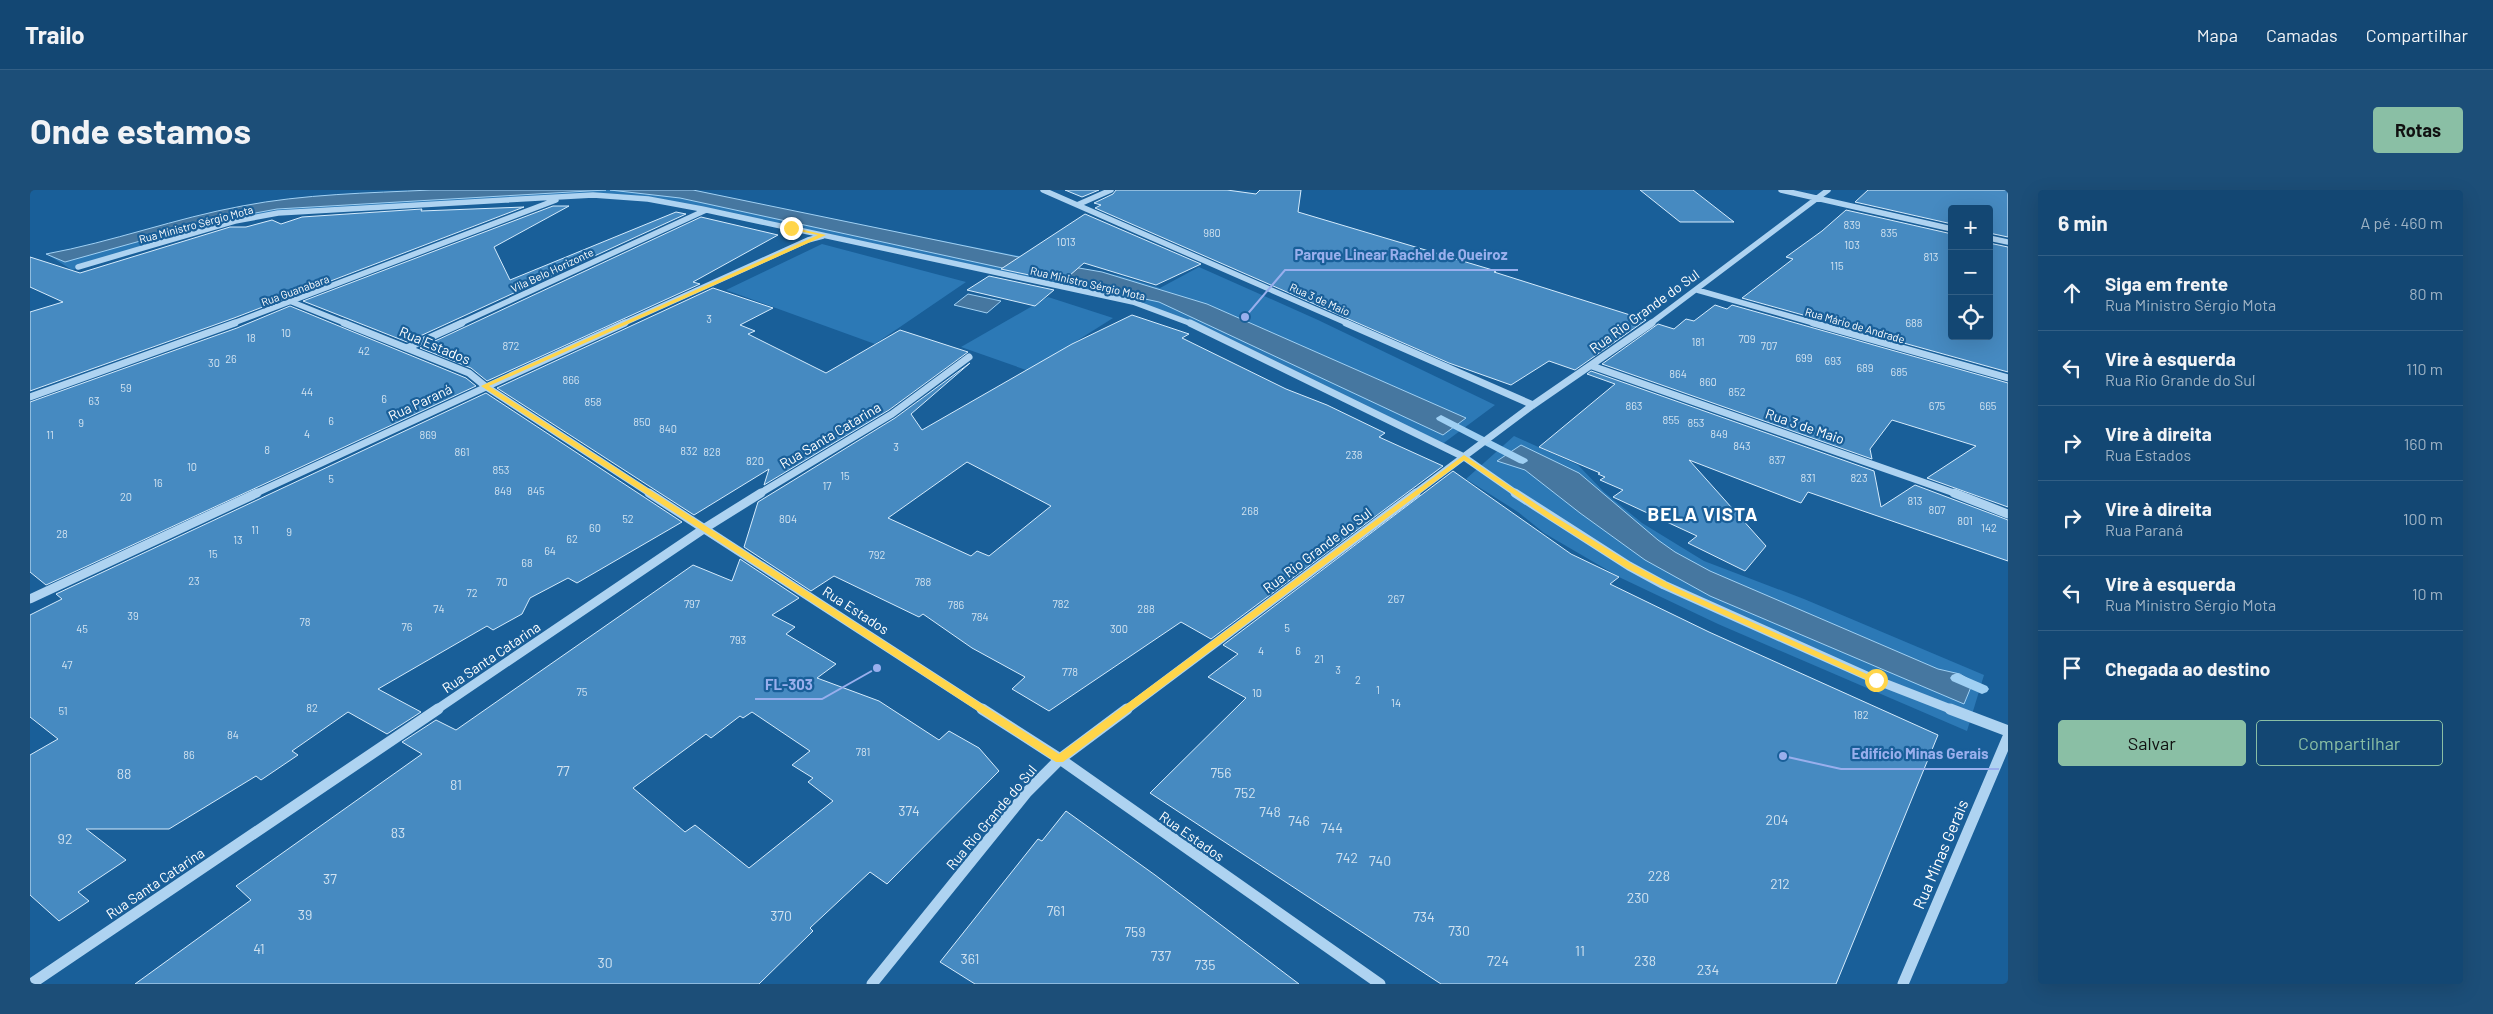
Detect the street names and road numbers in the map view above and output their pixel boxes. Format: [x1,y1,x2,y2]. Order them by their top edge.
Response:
street label: Rua Ministro Sérgio Mota [137,202,255,246]
street label: Vila Belo Horizonte [509,245,595,295]
street label: Rua Ministro Sérgio Mota [1029,263,1147,303]
street label: Rua Rio Grande do Sul [1586,265,1702,357]
street label: Rua Guanabara [259,272,331,308]
street label: Rua 3 de Maio [1288,280,1352,318]
street label: Rua Mário de Andrade [1804,305,1906,345]
street label: Rua Estados [397,322,473,368]
street label: Rua Paraná [385,380,455,424]
street label: Rua Santa Catarina [776,398,884,472]
street label: Rua 3 de Maio [1763,405,1847,447]
street label: Rua Rio Grande do Sul [1259,504,1375,596]
street label: Rua Estados [820,582,892,638]
street label: Rua Santa Catarina [439,618,543,696]
street label: Rua Rio Grande do Sul [942,761,1040,873]
street label: Rua Minas Gerais [1908,796,1972,912]
street label: Rua Estados [1156,807,1228,865]
street label: Rua Santa Catarina [103,844,207,922]

